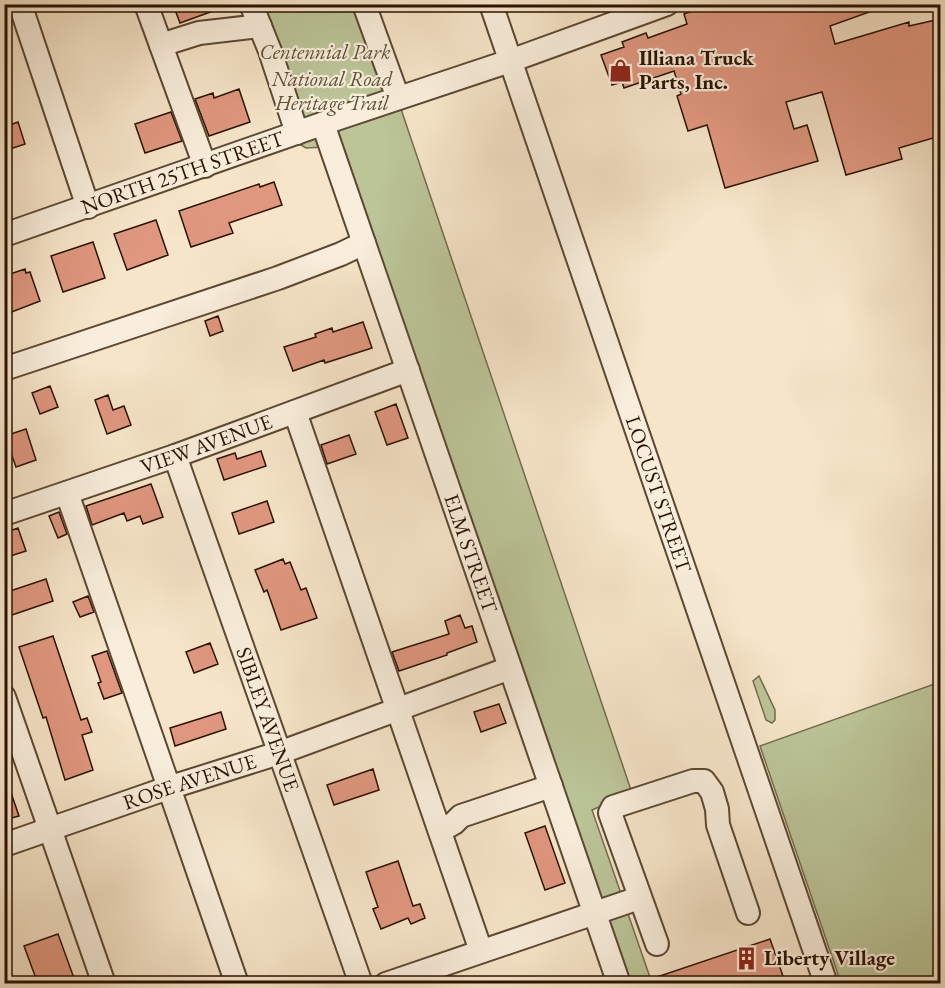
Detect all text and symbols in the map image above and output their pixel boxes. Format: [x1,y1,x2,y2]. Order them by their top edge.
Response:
park label: Centennial Park [259,38,391,65]
place label: Illiana Truck Parts, Inc. [639,44,754,95]
shop icon: Illiana Truck Parts, Inc. [608,57,634,83]
park label: National Road Heritage Trail [270,65,393,116]
street label: NORTH 25TH STREET [77,124,288,220]
street label: VIEW AVENUE [137,407,276,480]
street label: LOCUST STREET [620,412,699,577]
street label: ELM STREET [438,490,504,617]
street label: SIBLEY AVENUE [230,643,306,795]
street label: ROSE AVENUE [119,747,259,816]
place label: Liberty Village [764,944,895,971]
building icon: Liberty Village [733,945,759,971]

